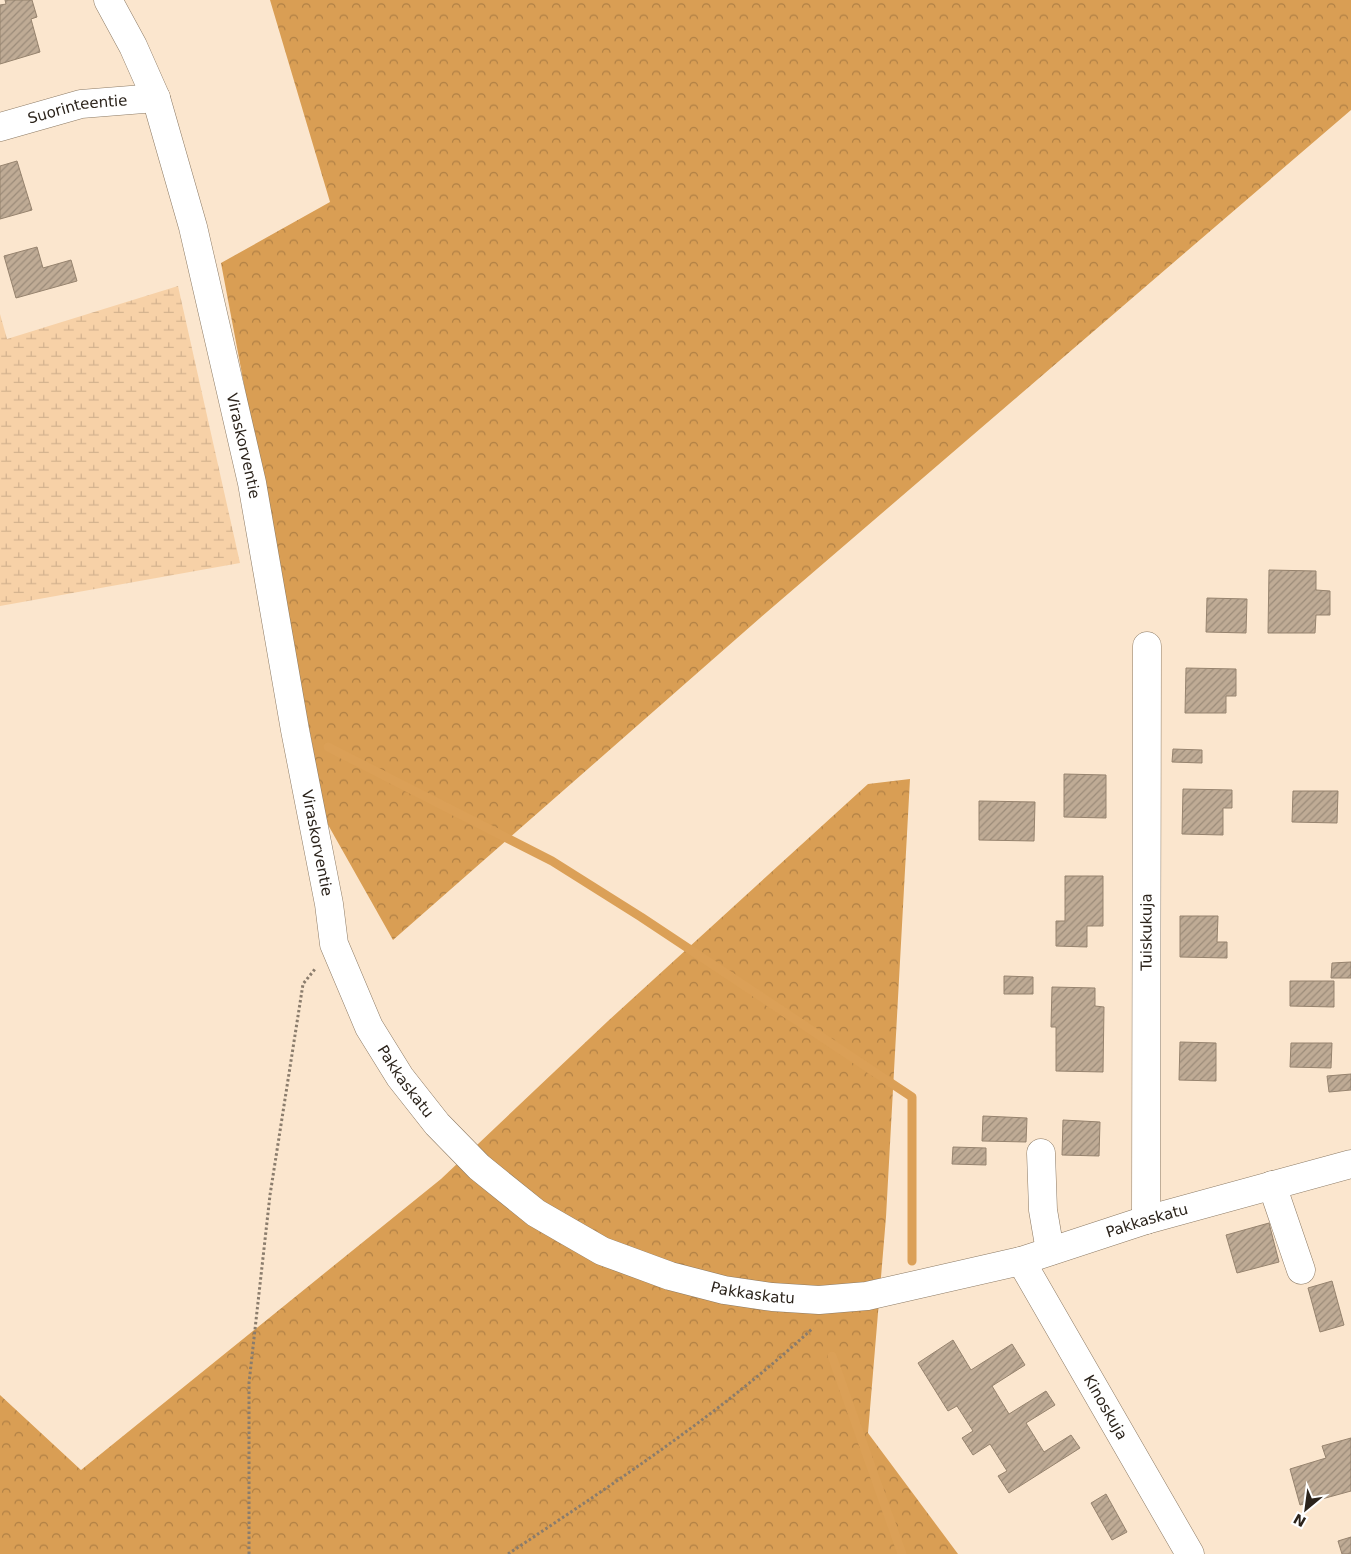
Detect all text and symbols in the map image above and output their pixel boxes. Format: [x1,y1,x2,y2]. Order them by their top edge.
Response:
street label: Suorinteentie [26,91,128,128]
street label: Viraskorventie [223,391,264,500]
street label: Viraskorventie [298,788,336,898]
street label: Tuiskukuja [1137,893,1156,972]
street label: Pakkaskatu [374,1042,437,1121]
street label: Pakkaskatu [1104,1200,1190,1242]
street label: Pakkaskatu [709,1278,795,1307]
street label: Kinoskuja [1080,1372,1131,1443]
north arrow [1281,1484,1331,1534]
text: N [1291,1511,1309,1530]

